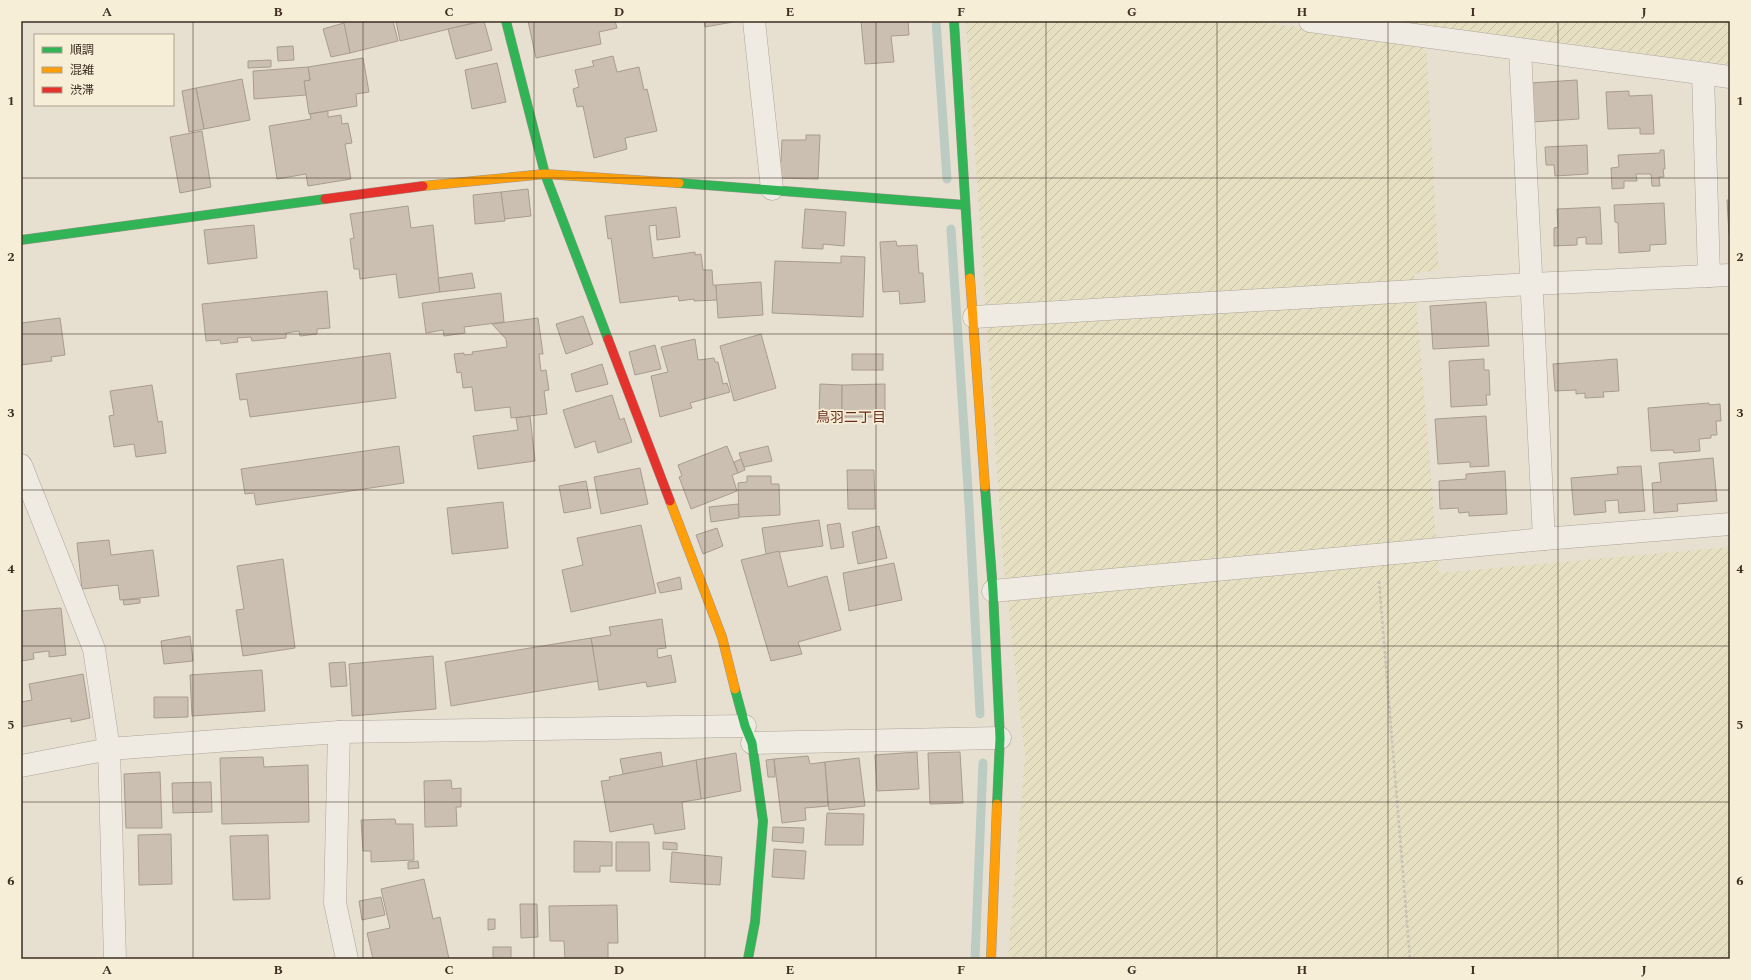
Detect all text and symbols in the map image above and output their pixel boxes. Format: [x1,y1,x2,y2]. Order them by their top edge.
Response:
text: A [102,2,112,22]
text: B [273,2,283,22]
text: C [444,2,454,22]
text: D [614,2,624,22]
text: E [786,2,795,22]
text: F [957,2,965,22]
text: G [1127,2,1137,22]
text: H [1297,2,1308,22]
text: I [1470,2,1476,22]
text: J [1641,2,1647,22]
legend [34,34,174,106]
text: 順調 [70,41,94,60]
text: 混雑 [70,61,94,80]
text: 渋滞 [70,81,94,100]
text: 1 [7,91,15,111]
text: 1 [1736,91,1744,111]
text: 2 [7,247,15,267]
text: 2 [1736,247,1744,267]
text: 3 [7,403,15,423]
text: 3 [1736,403,1744,423]
district label: 鳥羽二丁目 [816,407,886,428]
text: 4 [7,559,15,579]
text: 4 [1736,559,1744,579]
text: 5 [7,715,15,735]
text: 5 [1736,715,1744,735]
text: 6 [7,871,15,891]
text: 6 [1736,871,1744,891]
text: A [102,960,112,980]
text: B [273,960,283,980]
text: C [444,960,454,980]
text: D [614,960,624,980]
text: E [786,960,795,980]
text: F [957,960,965,980]
text: G [1127,960,1137,980]
text: H [1297,960,1308,980]
text: I [1470,960,1476,980]
text: J [1641,960,1647,980]

